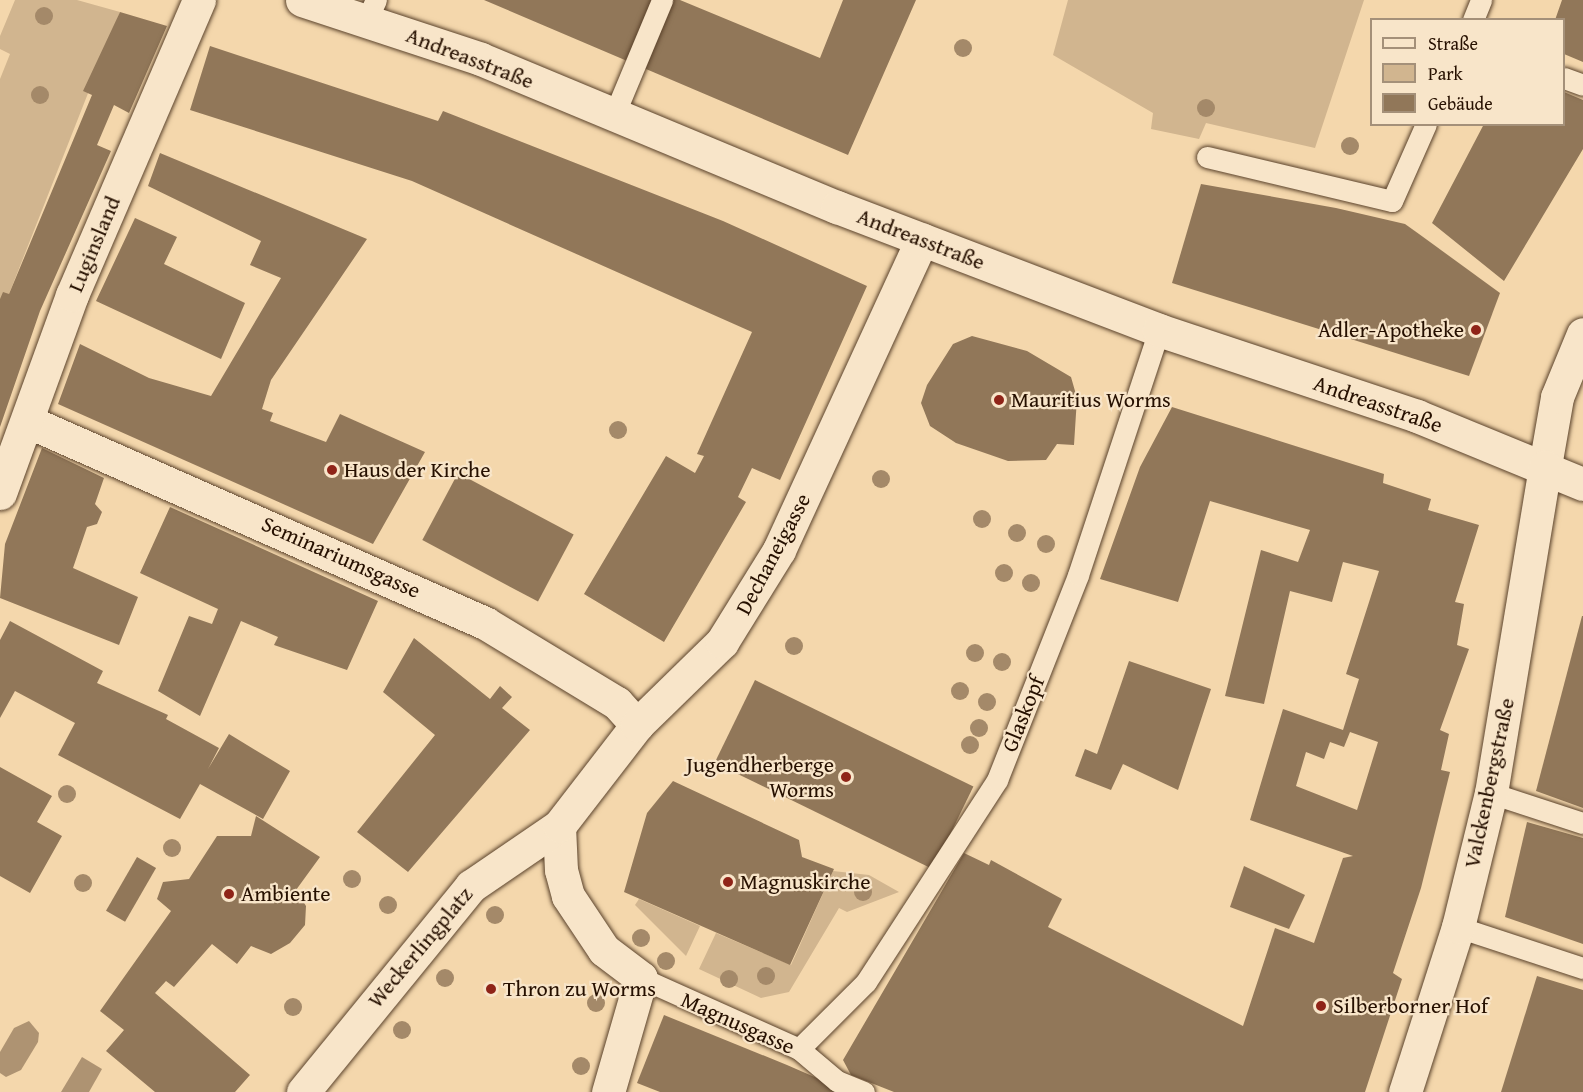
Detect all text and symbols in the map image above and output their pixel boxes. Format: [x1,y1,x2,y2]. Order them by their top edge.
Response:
legend [1370,18,1565,126]
street label: Andreasstraße [402,22,538,94]
text: Straße [1428,30,1478,57]
text: Park [1428,60,1463,87]
text: Gebäude [1428,90,1493,117]
street label: Luginsland [62,192,126,296]
street label: Andreasstraße [853,203,989,275]
place label: Adler-Apotheke [1318,317,1464,343]
marker: Adler-Apotheke [1469,323,1483,337]
street label: Andreasstraße [1310,370,1446,438]
place label: Mauritius Worms [1011,387,1171,413]
marker: Mauritius Worms [992,393,1006,407]
place label: Haus der Kirche [344,457,490,483]
marker: Haus der Kirche [325,463,339,477]
street label: Dechaneigasse [730,489,816,619]
street label: Seminariumsgasse [258,510,424,604]
street label: Glaskopf [996,672,1050,756]
street label: Valckenbergstraße [1458,696,1520,870]
place label: Jugendherberge Worms [686,751,834,802]
marker: Jugendherberge Worms [839,770,853,784]
place label: Magnuskirche [740,869,871,895]
marker: Magnuskirche [721,875,735,889]
place label: Ambiente [241,881,331,907]
street label: Weckerlingplatz [362,881,478,1013]
marker: Ambiente [222,887,236,901]
place label: Thron zu Worms [503,976,656,1002]
marker: Thron zu Worms [484,982,498,996]
street label: Magnusgasse [677,986,799,1060]
place label: Silberborner Hof [1333,993,1488,1019]
marker: Silberborner Hof [1314,999,1328,1013]

